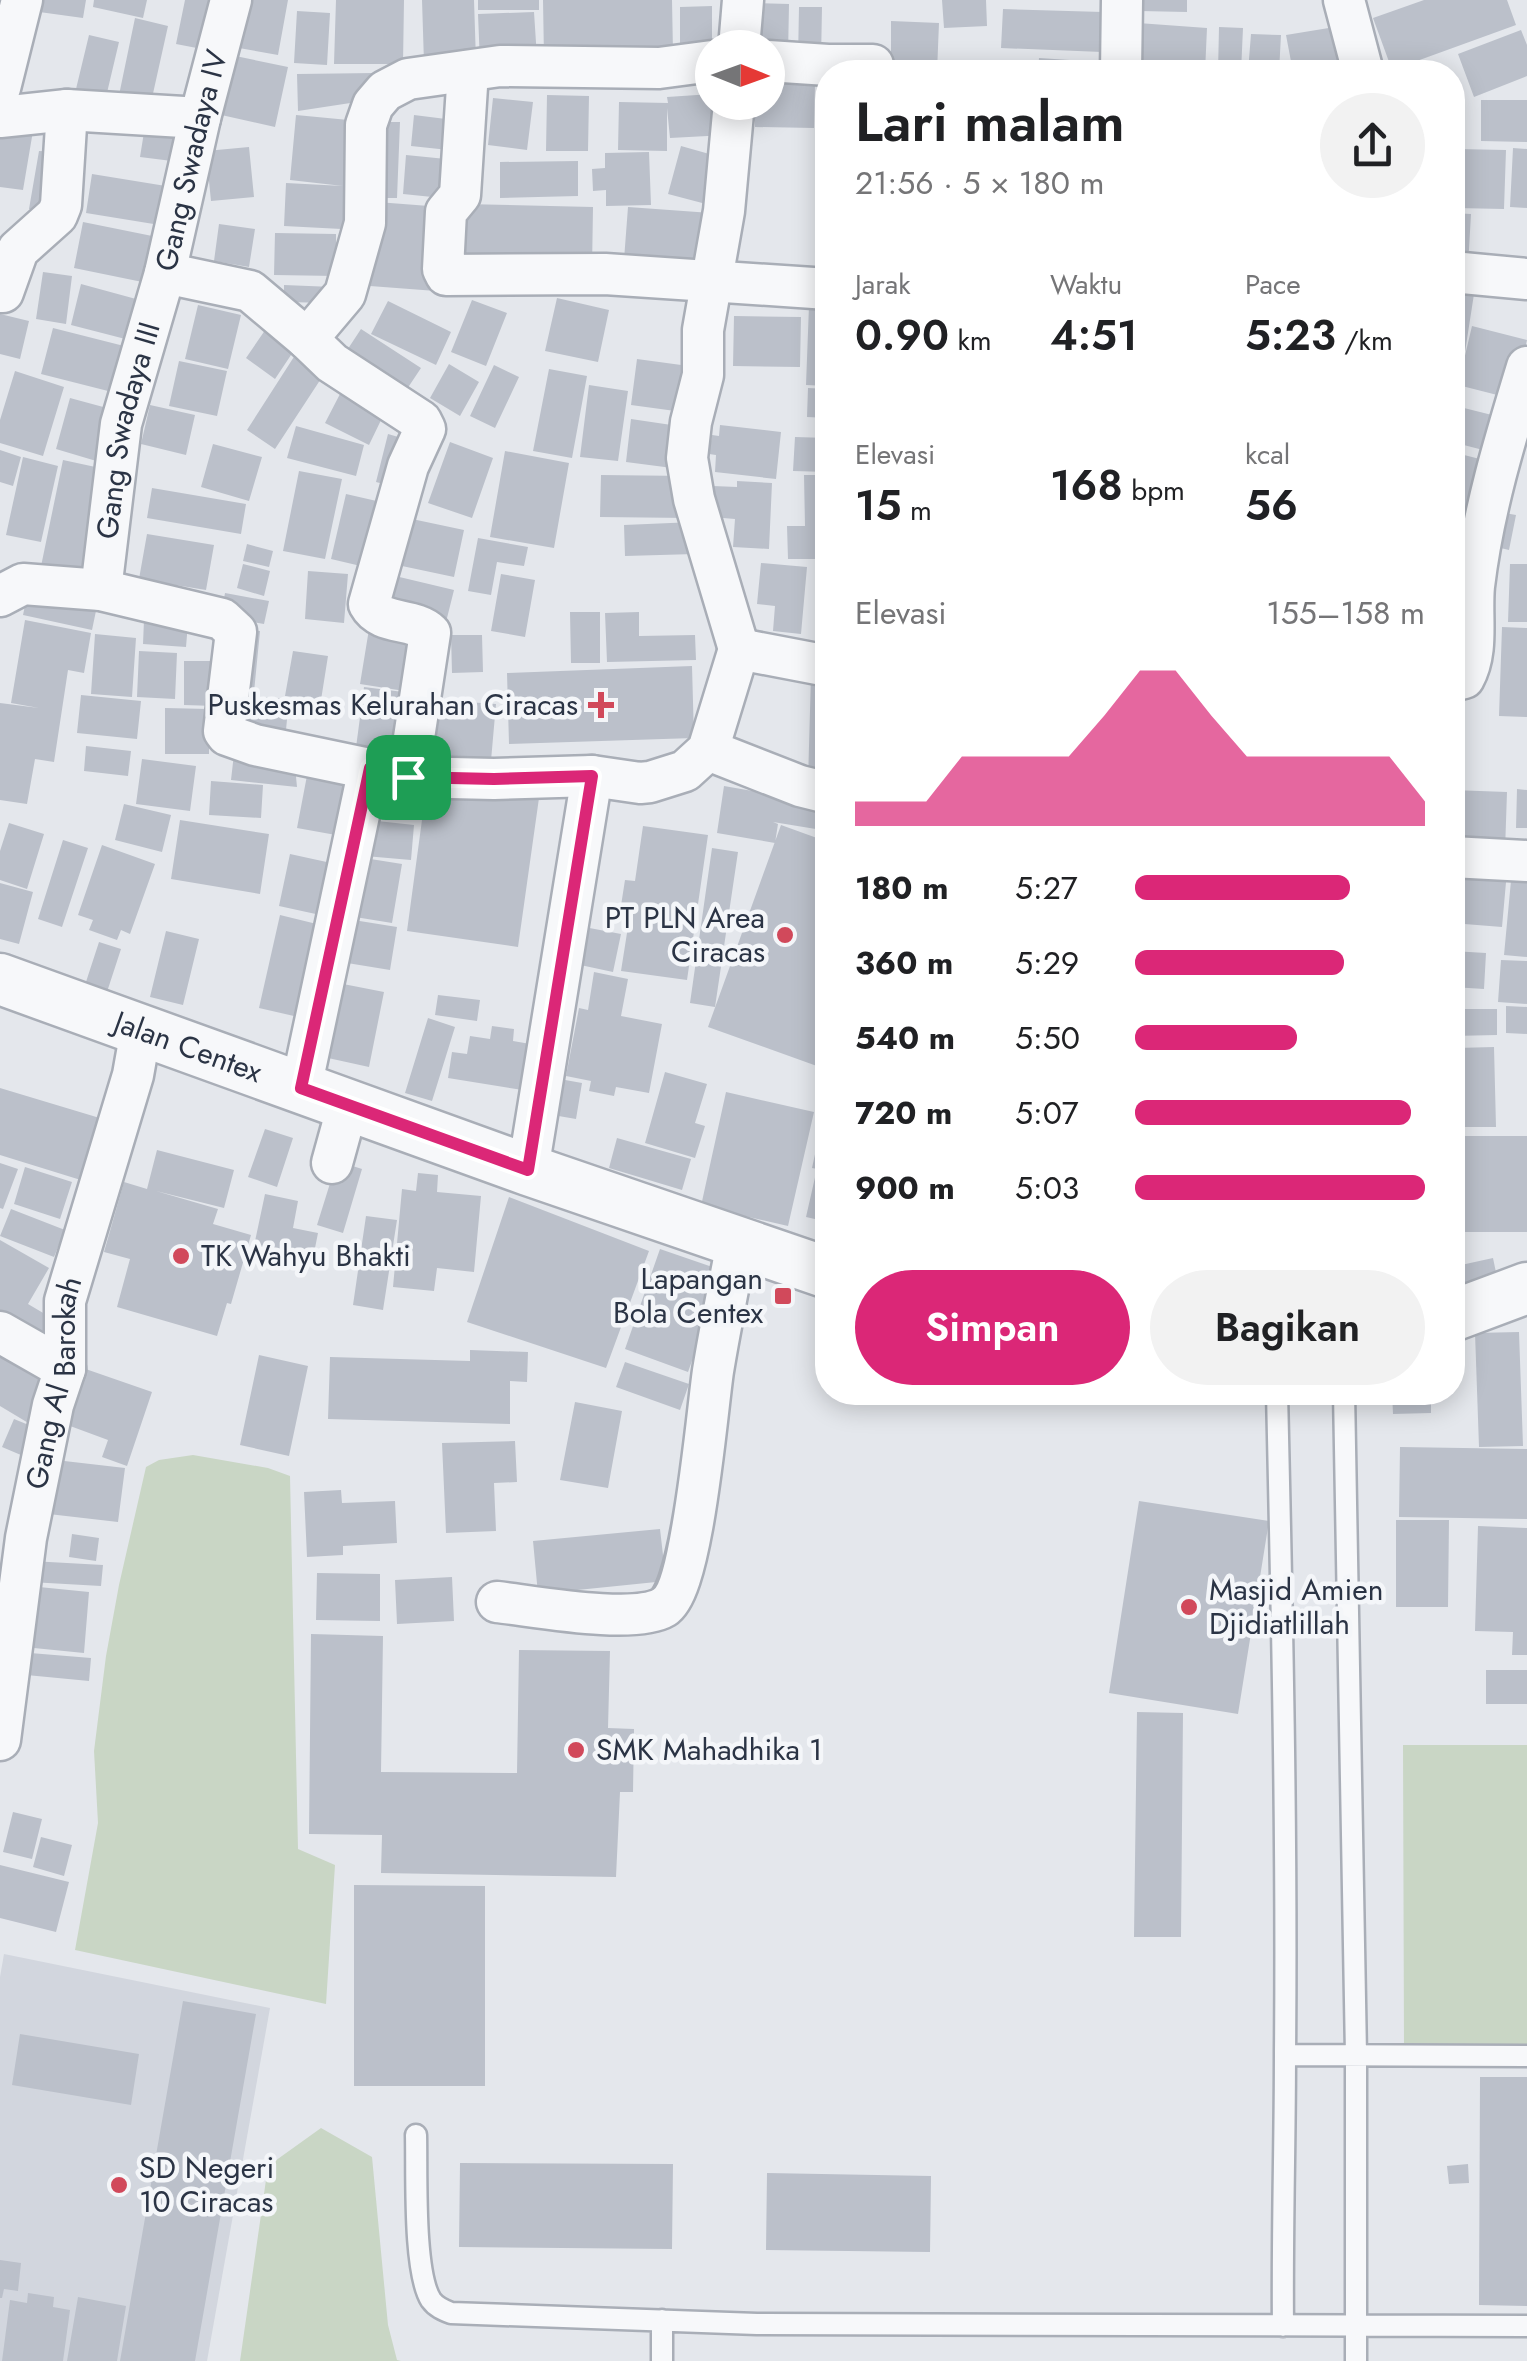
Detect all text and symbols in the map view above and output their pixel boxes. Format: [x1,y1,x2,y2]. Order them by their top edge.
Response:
north arrow [695,30,785,120]
map controls [695,30,785,120]
street label: Gang Swadaya IV [144,45,238,275]
text: Lari malam [855,82,1125,162]
button: share [1320,93,1425,198]
text: 21:56 · 5 × 180 m [855,160,1104,206]
text: Jarak [855,264,911,305]
text: Waktu [1050,264,1122,305]
text: Pace [1245,264,1301,305]
text: 0.90 [855,305,949,366]
text: 4:51 [1050,305,1138,366]
text: 5:23 [1245,305,1336,366]
street label: Gang Swadaya III [85,317,171,541]
text: km [949,320,992,361]
text: /km [1336,320,1393,361]
text: Elevasi [855,434,935,475]
text: kcal [1245,434,1290,475]
text: 168 [1050,455,1123,516]
text: bpm [1123,470,1185,511]
text: 15 [855,475,902,536]
text: 56 [1245,475,1298,536]
text: m [902,490,932,531]
text: Elevasi [855,590,947,636]
text: 155–158 m [1266,590,1425,636]
place label: Puskesmas Kelurahan Ciracas [207,683,578,726]
marker: Puskesmas Kelurahan Ciracas [588,692,614,718]
pin [366,735,451,820]
icon: arrive [381,750,436,805]
text: 180 m [855,865,948,911]
text: 5:27 [1015,865,1078,911]
place label: PT PLN Area Ciracas [605,896,765,973]
marker: PT PLN Area Ciracas [774,924,796,946]
text: 360 m [855,940,953,986]
text: 5:29 [1015,940,1079,986]
street label: Jalan Centex [105,999,268,1093]
text: 540 m [855,1015,955,1061]
text: 5:50 [1015,1015,1080,1061]
text: 720 m [855,1090,952,1136]
text: 5:07 [1015,1090,1079,1136]
text: 900 m [855,1165,955,1211]
text: 5:03 [1015,1165,1079,1211]
place label: TK Wahyu Bhakti [201,1234,411,1277]
marker: TK Wahyu Bhakti [170,1245,192,1267]
place label: Lapangan Bola Centex [613,1257,763,1334]
button: Simpan [855,1270,1130,1385]
button: Bagikan [1150,1270,1425,1385]
street label: Gang Al Barokah [14,1271,92,1493]
marker: Lapangan Bola Centex [772,1285,794,1307]
place label: Masjid Amien Djidiatlillah [1209,1568,1383,1645]
marker: Masjid Amien Djidiatlillah [1178,1596,1200,1618]
place label: SMK Mahadhika 1 [596,1728,822,1771]
marker: SMK Mahadhika 1 [565,1739,587,1761]
place label: SD Negeri 10 Ciracas [139,2146,274,2223]
marker: SD Negeri 10 Ciracas [108,2174,130,2196]

